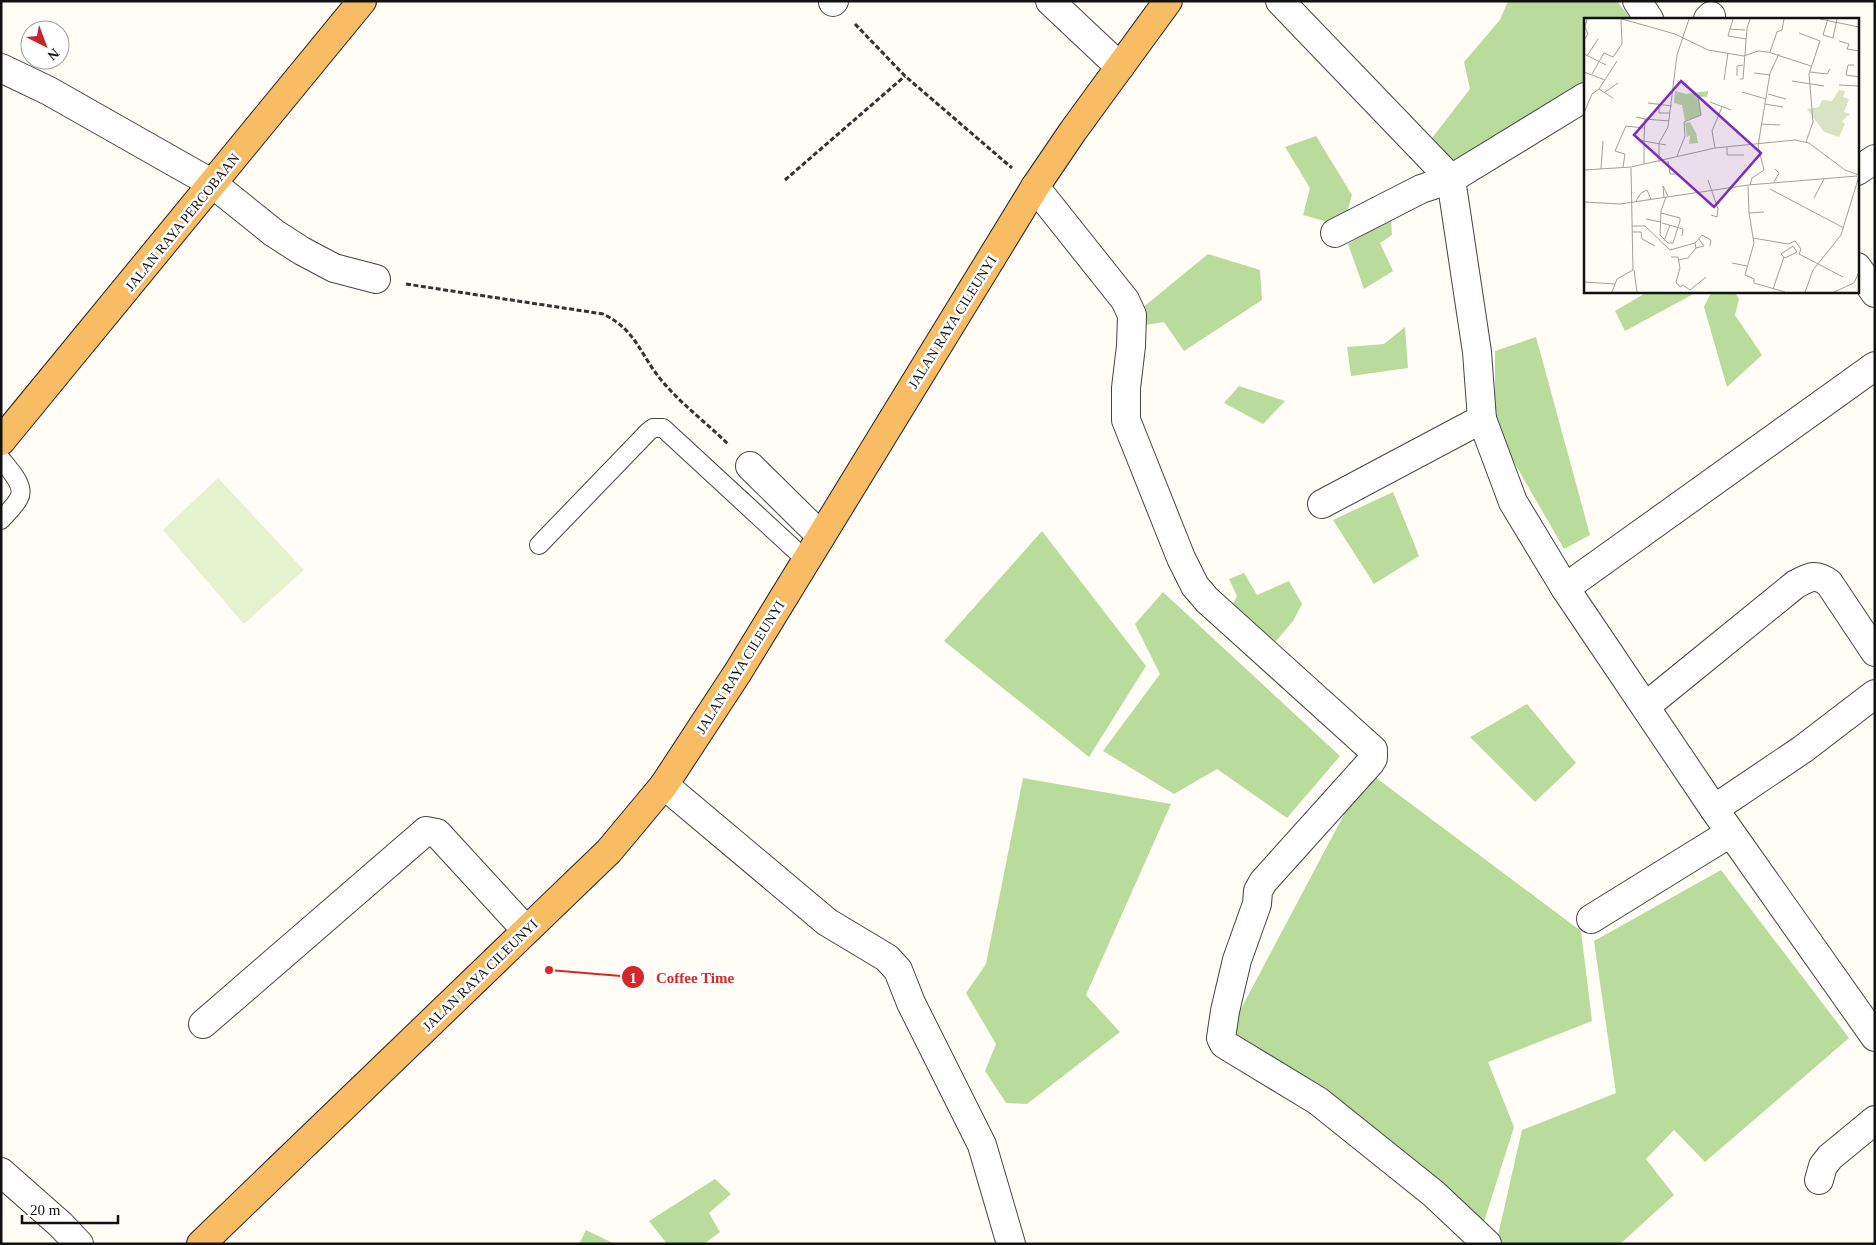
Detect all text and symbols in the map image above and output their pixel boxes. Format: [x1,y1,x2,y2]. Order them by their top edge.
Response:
inset map [1584,18,1858,292]
north arrow [20,20,70,70]
text: N [45,45,62,63]
street label: JALAN RAYA PERCOBAAN [122,151,242,294]
street label: JALAN RAYA CILEUNYI [905,253,1000,391]
street label: JALAN RAYA CILEUNYI [693,598,788,736]
street label: JALAN RAYA CILEUNYI [420,916,541,1034]
callout: Coffee Time [621,962,744,992]
text: 1 [629,970,637,986]
text: Coffee Time [656,970,734,986]
scale bar [22,1192,119,1224]
text: 20 m [30,1202,61,1218]

